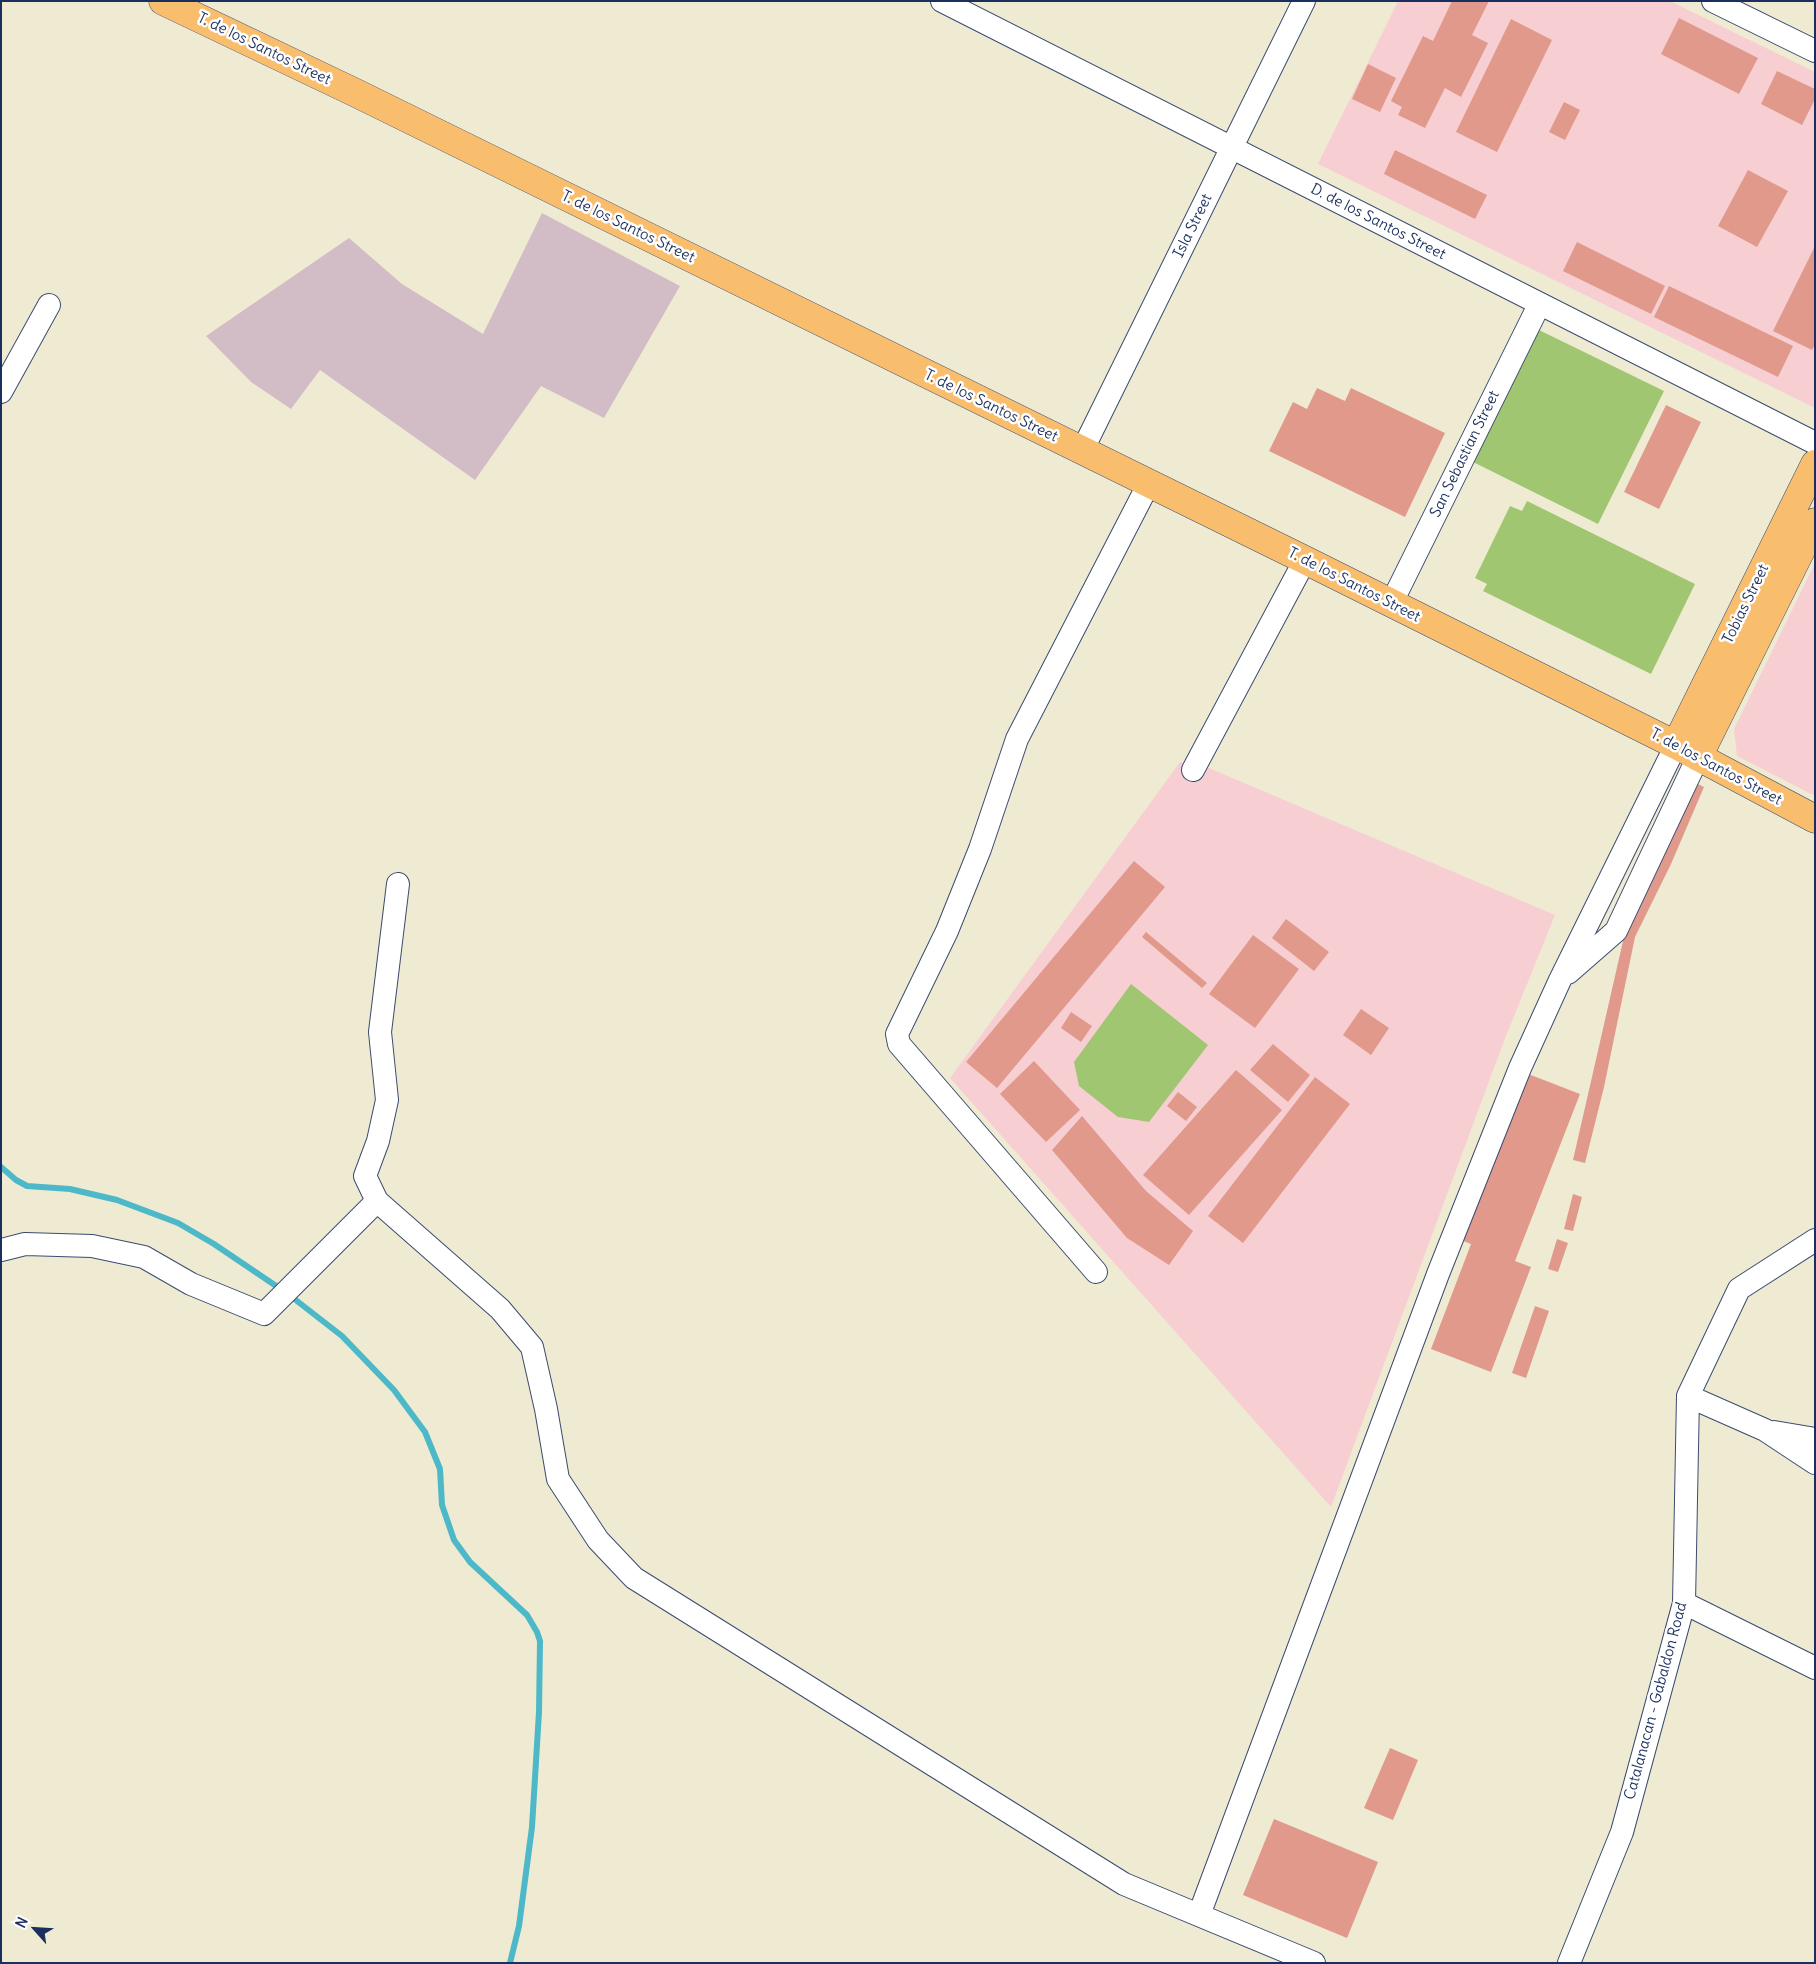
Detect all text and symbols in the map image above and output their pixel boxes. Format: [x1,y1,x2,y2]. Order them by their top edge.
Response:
street label: T. de los Santos Street [195,9,333,89]
street label: D. de los Santos Street [1308,180,1448,264]
street label: T. de los Santos Street [559,187,697,267]
street label: Isla Street [1170,191,1216,261]
street label: T. de los Santos Street [922,366,1060,446]
street label: San Sebastian Street [1427,388,1503,520]
street label: T. de los Santos Street [1285,544,1423,626]
street label: Tobias Street [1719,561,1773,647]
street label: T. de los Santos Street [1647,725,1785,809]
street label: Catalanacan - Gabaldon Road [1621,1600,1691,1802]
north arrow [10,1904,60,1954]
text: N [11,1914,32,1931]

